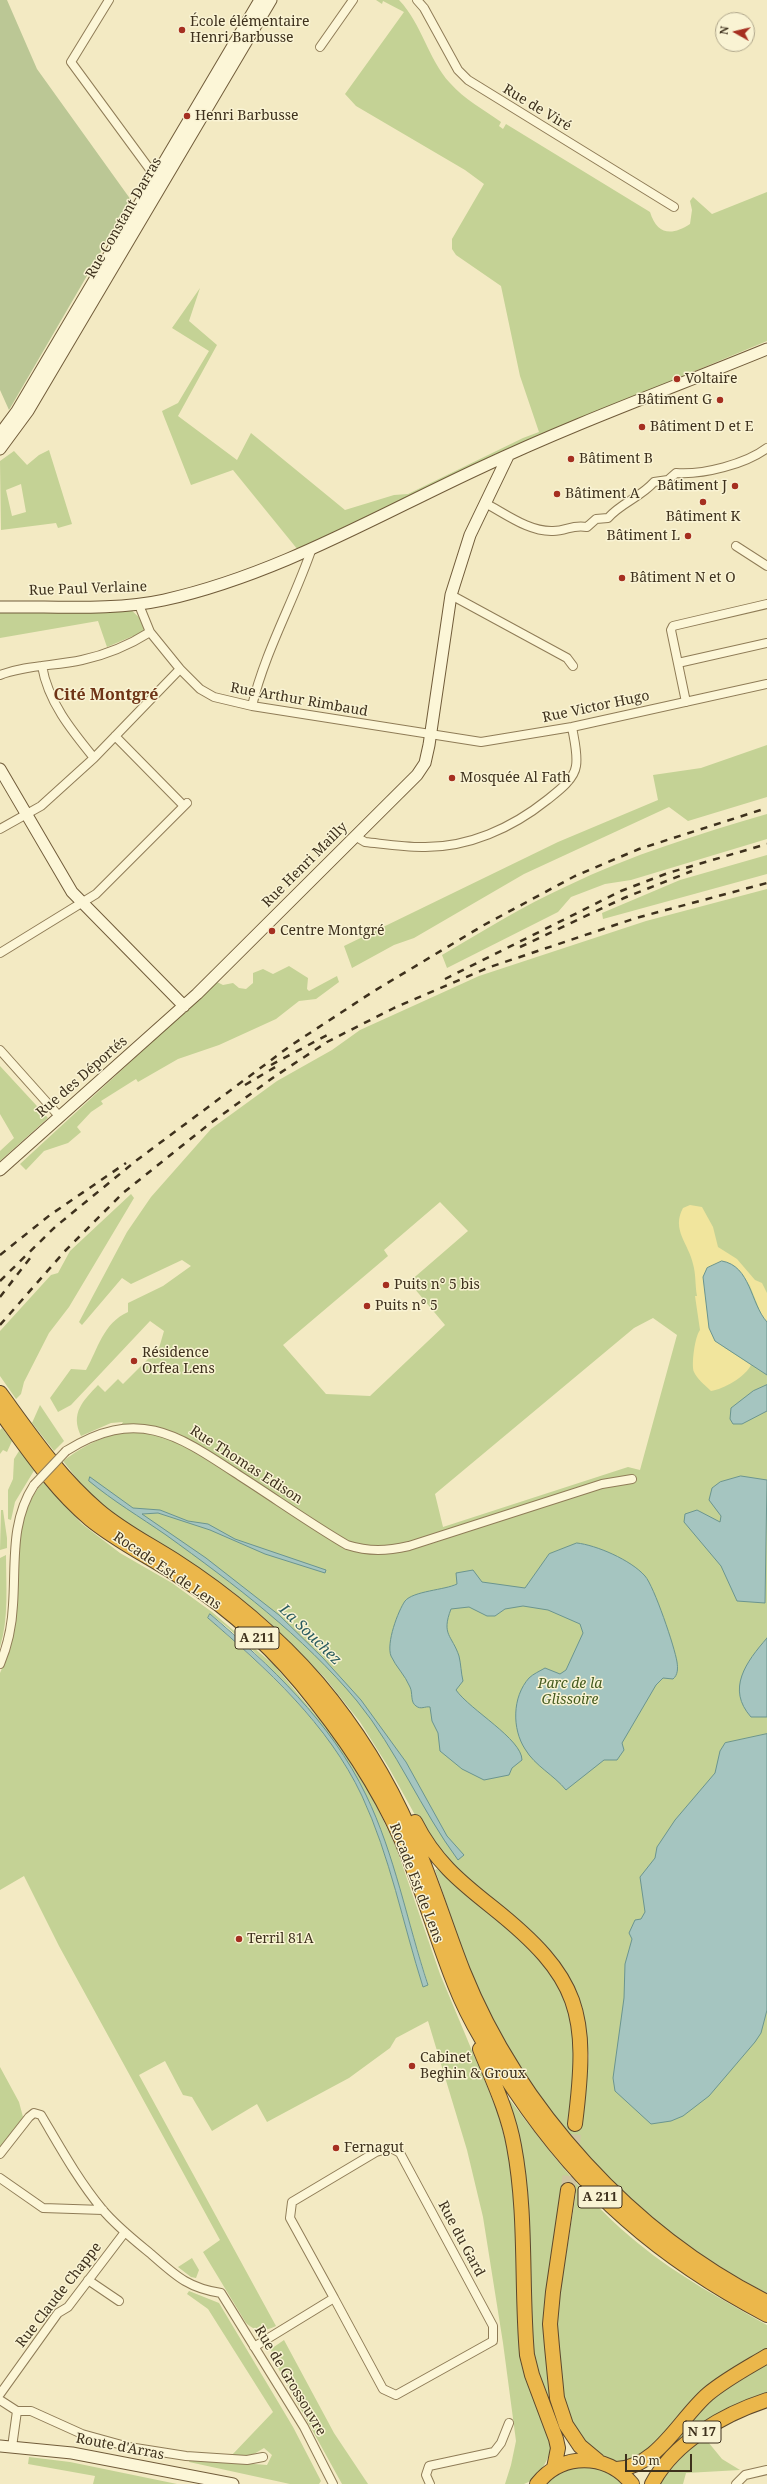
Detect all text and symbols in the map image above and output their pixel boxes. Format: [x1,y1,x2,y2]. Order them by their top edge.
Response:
north arrow [715,12,755,52]
place label: École élémentaire Henri Barbusse [190,14,310,46]
marker: École élémentaire Henri Barbusse [177,25,187,35]
text: N [716,25,732,36]
street label: Rue de Viré [500,81,574,135]
place label: Henri Barbusse [195,108,299,124]
marker: Henri Barbusse [182,111,192,121]
street label: Rue Constant Darras [83,155,165,281]
place label: Voltaire [685,371,737,387]
marker: Voltaire [672,374,682,384]
place label: Bâtiment G [637,392,712,408]
marker: Bâtiment G [715,395,725,405]
place label: Bâtiment D et E [650,419,753,435]
marker: Bâtiment D et E [637,422,647,432]
place label: Bâtiment B [579,451,653,467]
marker: Bâtiment B [566,454,576,464]
place label: Bâtiment J [657,478,727,494]
marker: Bâtiment J [730,481,740,491]
place label: Bâtiment A [565,486,640,502]
marker: Bâtiment A [552,489,562,499]
marker: Bâtiment K [698,497,708,507]
place label: Bâtiment K [666,509,740,525]
place label: Bâtiment L [607,528,680,544]
marker: Bâtiment L [683,531,693,541]
place label: Bâtiment N et O [630,570,736,586]
marker: Bâtiment N et O [617,573,627,583]
street label: Rue Paul Verlaine [29,579,147,599]
street label: Rue Arthur Rimbaud [229,680,369,720]
district label: Cité Montgré [54,685,158,705]
street label: Rue Victor Hugo [541,687,651,727]
place label: Mosquée Al Fath [460,770,571,786]
marker: Mosquée Al Fath [447,773,457,783]
street label: Rue Henri Mailly [259,819,351,911]
place label: Centre Montgré [280,923,385,939]
marker: Centre Montgré [267,926,277,936]
street label: Rue des Déportés [33,1033,131,1121]
place label: Puits n° 5 bis [394,1277,480,1293]
marker: Puits n° 5 bis [381,1280,391,1290]
place label: Puits n° 5 [375,1298,438,1314]
marker: Puits n° 5 [362,1301,372,1311]
place label: Résidence Orfea Lens [142,1345,215,1378]
marker: Résidence Orfea Lens [129,1356,139,1366]
street label: Rue Thomas Edison [186,1422,306,1508]
street label: Rocade Est de Lens [110,1529,224,1613]
water label: La Souchez [275,1601,345,1669]
road number: A 211 [235,1627,279,1649]
park label: Parc de la Glissoire [538,1676,602,1708]
street label: Rocade Est de Lens [385,1821,447,1945]
place label: Terril 81A [247,1931,314,1947]
marker: Terril 81A [234,1934,244,1944]
place label: Cabinet Beghin & Groux [420,2050,526,2082]
marker: Cabinet Beghin & Groux [407,2061,417,2071]
place label: Fernagut [344,2140,404,2156]
marker: Fernagut [331,2143,341,2153]
road number: A 211 [578,2186,622,2208]
street label: Rue du Gard [434,2198,488,2280]
street label: Rue Claude Chappe [13,2239,105,2351]
street label: Rue de Grossouvre [251,2323,329,2439]
road number: N 17 [683,2421,721,2443]
street label: Route d'Arras [74,2430,166,2464]
scale bar [627,2446,694,2472]
text: 50 m [632,2452,660,2469]

